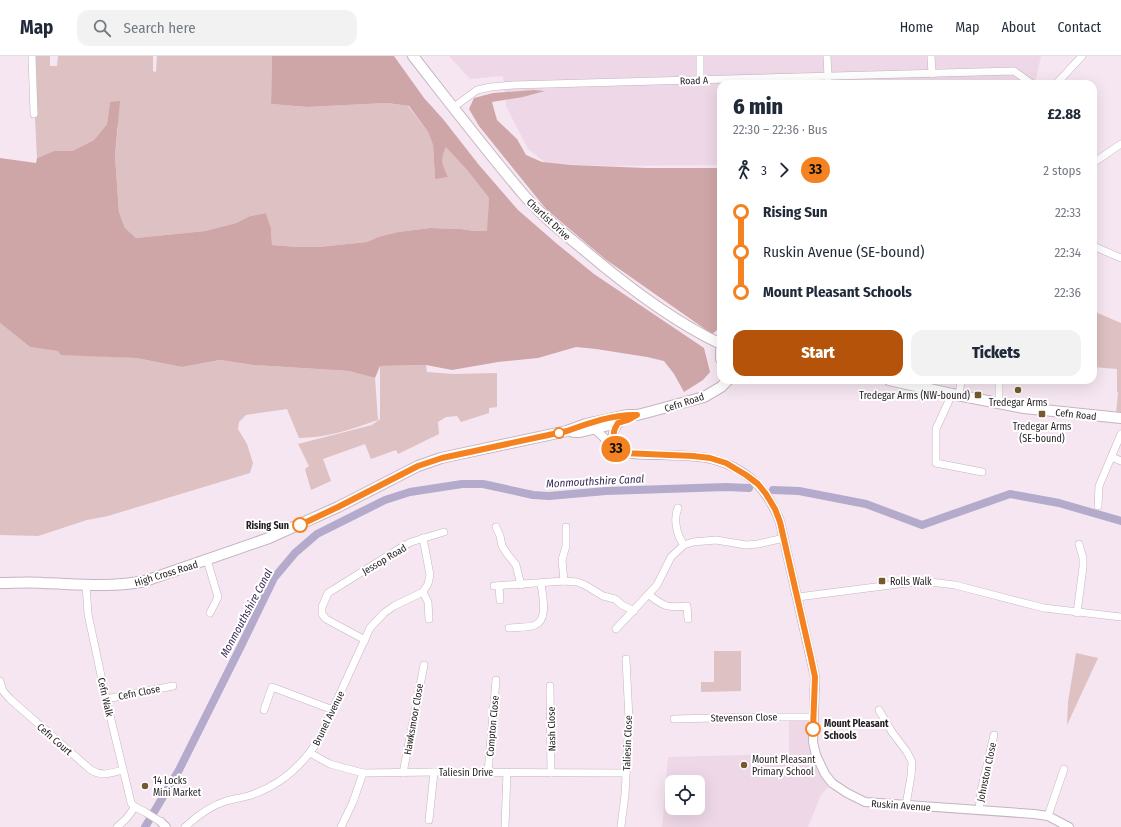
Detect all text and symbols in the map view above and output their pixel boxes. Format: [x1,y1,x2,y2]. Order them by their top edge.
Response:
search box [77,10,357,46]
text: Map [20,16,53,39]
icon: search [91,17,113,39]
text: Search here [123,19,196,37]
text: Home [900,19,933,36]
text: Map [955,19,979,36]
text: About [1001,19,1036,36]
text: Contact [1058,19,1101,36]
street label: Road A [680,74,709,87]
text: 6 min [733,93,783,120]
text: £2.88 [1047,105,1081,123]
text: 22:30 – 22:36 · Bus [733,122,827,137]
icon: walk [733,159,755,181]
icon: forward [773,159,795,181]
text: 33 [809,161,822,178]
text: 3 [761,163,767,178]
text: 2 stops [1043,163,1081,178]
street label: Chartist Drive [524,196,573,243]
text: Rising Sun [763,203,828,221]
text: 22:33 [1055,205,1081,220]
text: Ruskin Avenue (SE-bound) [763,243,924,261]
text: 22:34 [1055,245,1081,260]
text: Mount Pleasant Schools [763,283,912,301]
text: 22:36 [1054,285,1081,300]
button: Start [733,330,903,376]
button: Tickets [911,330,1081,376]
marker: Tredegar Arms [1013,385,1023,395]
place label: Tredegar Arms (NW-bound) [859,389,970,402]
marker: Tredegar Arms (NW-bound) [973,390,983,400]
street label: Cefn Road [663,391,706,415]
place label: Tredegar Arms [989,397,1047,409]
street label: Cefn Road [1055,407,1097,423]
marker: Tredegar Arms (SE-bound) [1037,409,1047,419]
place label: Tredegar Arms (SE-bound) [1013,421,1071,445]
unlabelled marker [553,427,565,439]
line badge: 33 [598,436,634,462]
text: 33 [609,440,623,457]
water label: Monmouthshire Canal [546,472,645,491]
marker: Rising Sun [292,517,308,533]
place label: Rising Sun [246,520,289,532]
street label: Jessop Road [360,542,409,578]
street label: High Cross Road [133,559,200,589]
water label: Monmouthshire Canal [218,567,275,660]
marker: Rolls Walk [877,576,887,586]
place label: Rolls Walk [890,576,932,588]
street label: Cefn Walk [95,676,115,718]
street label: Hawksmoor Close [402,682,426,756]
street label: Cefn Close [117,683,161,703]
street label: Brunel Avenue [310,689,347,748]
street label: Compton Close [484,695,502,757]
street label: Nash Close [546,706,558,752]
street label: Stevenson Close [711,711,778,725]
street label: Taliesin Close [621,715,635,771]
place label: Mount Pleasant Schools [824,718,889,742]
street label: Cefn Court [34,721,75,759]
marker: Mount Pleasant Schools [805,721,821,737]
street label: Johnston Close [975,741,999,803]
place label: Mount Pleasant Primary School [752,754,816,778]
marker: Mount Pleasant Primary School [739,760,749,770]
street label: Taliesin Drive [439,767,493,779]
place label: 14 Locks Mini Market [153,775,202,799]
map controls [665,775,705,815]
button: locate [665,775,705,815]
marker: 14 Locks Mini Market [140,781,150,791]
street label: Ruskin Avenue [871,798,931,814]

